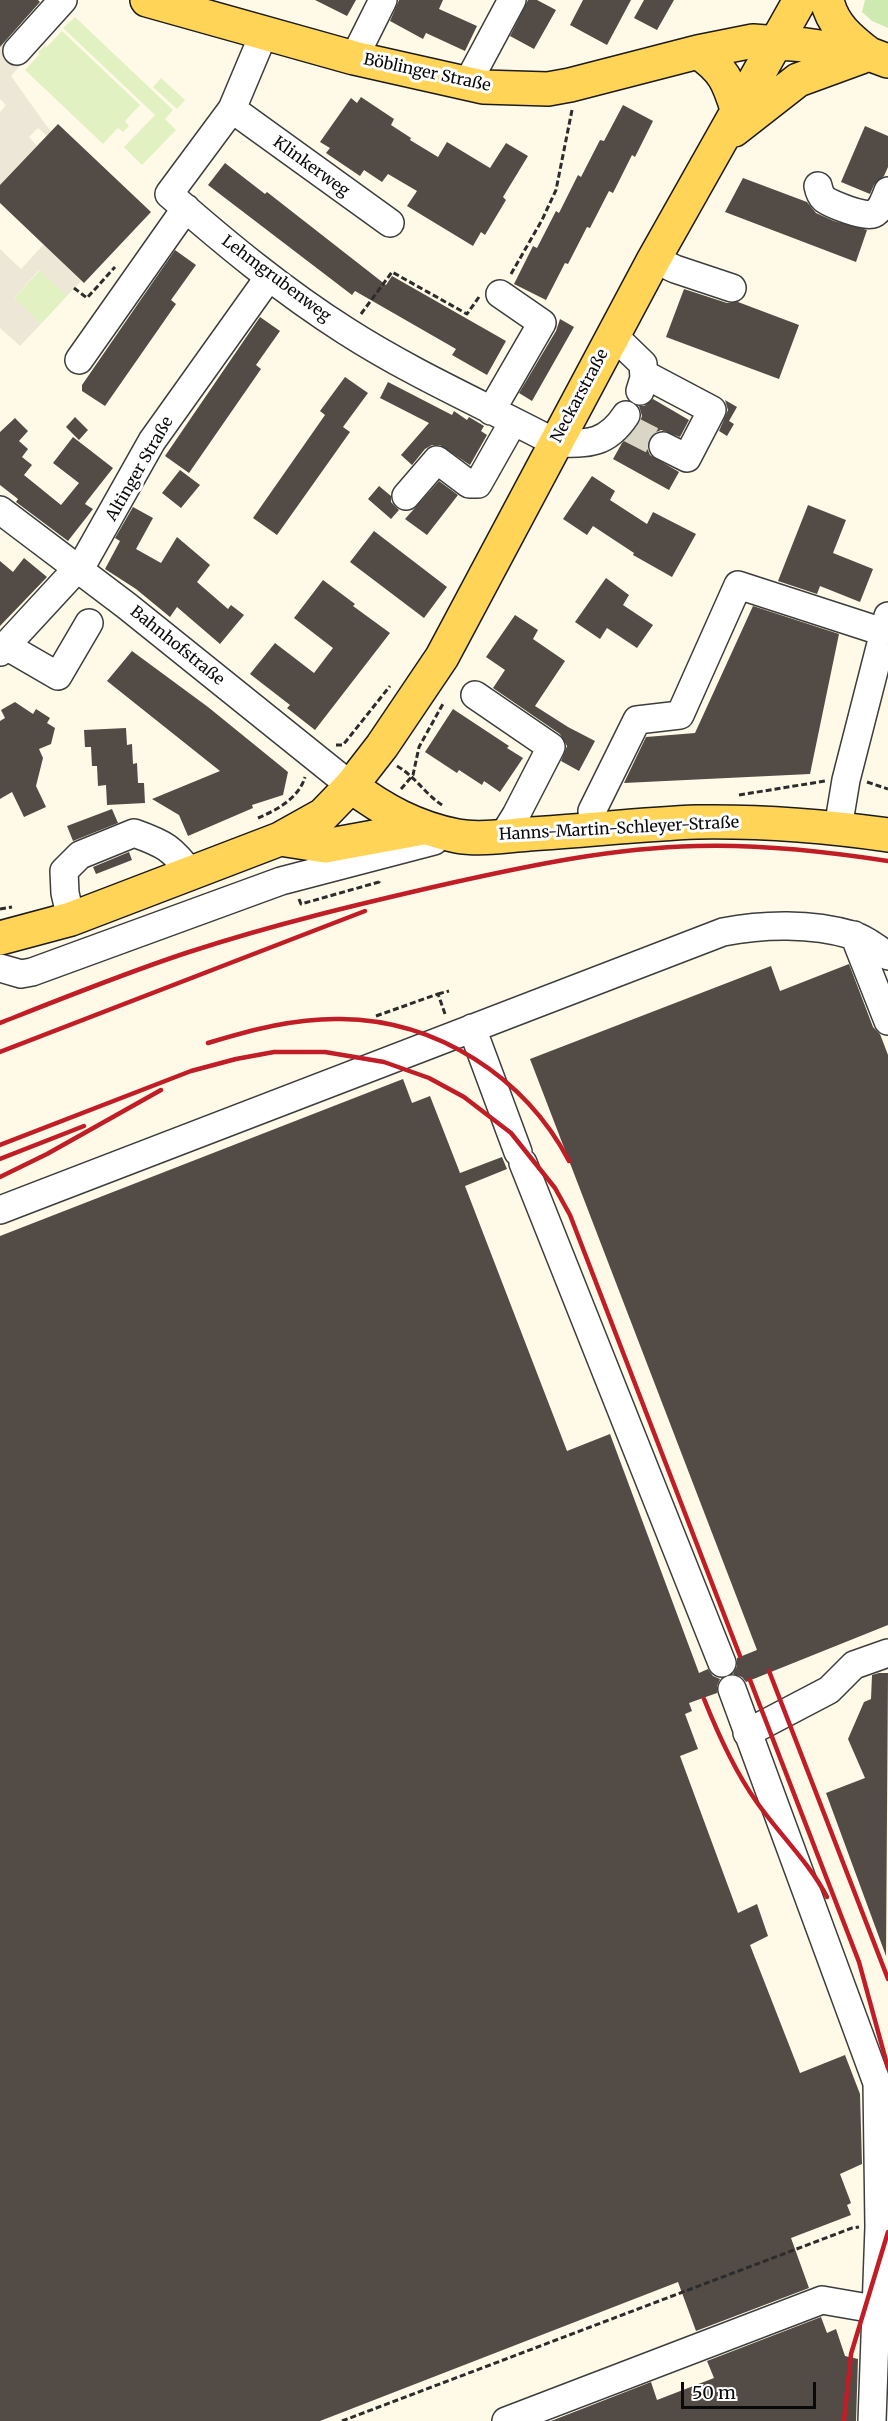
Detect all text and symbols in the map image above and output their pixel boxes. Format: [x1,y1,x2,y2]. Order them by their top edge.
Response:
street label: Böblinger Straße [362,50,492,96]
street label: Klinkerweg [269,133,353,201]
street label: Lehmgrubenweg [218,232,334,326]
street label: Neckarstraße [547,346,613,446]
street label: Altinger Straße [102,413,178,525]
street label: Bahnhofstraße [126,602,228,690]
street label: Hanns-Martin-Schleyer-Straße [499,813,739,845]
scale bar [684,2370,819,2408]
text: 50 m [692,2381,736,2404]

